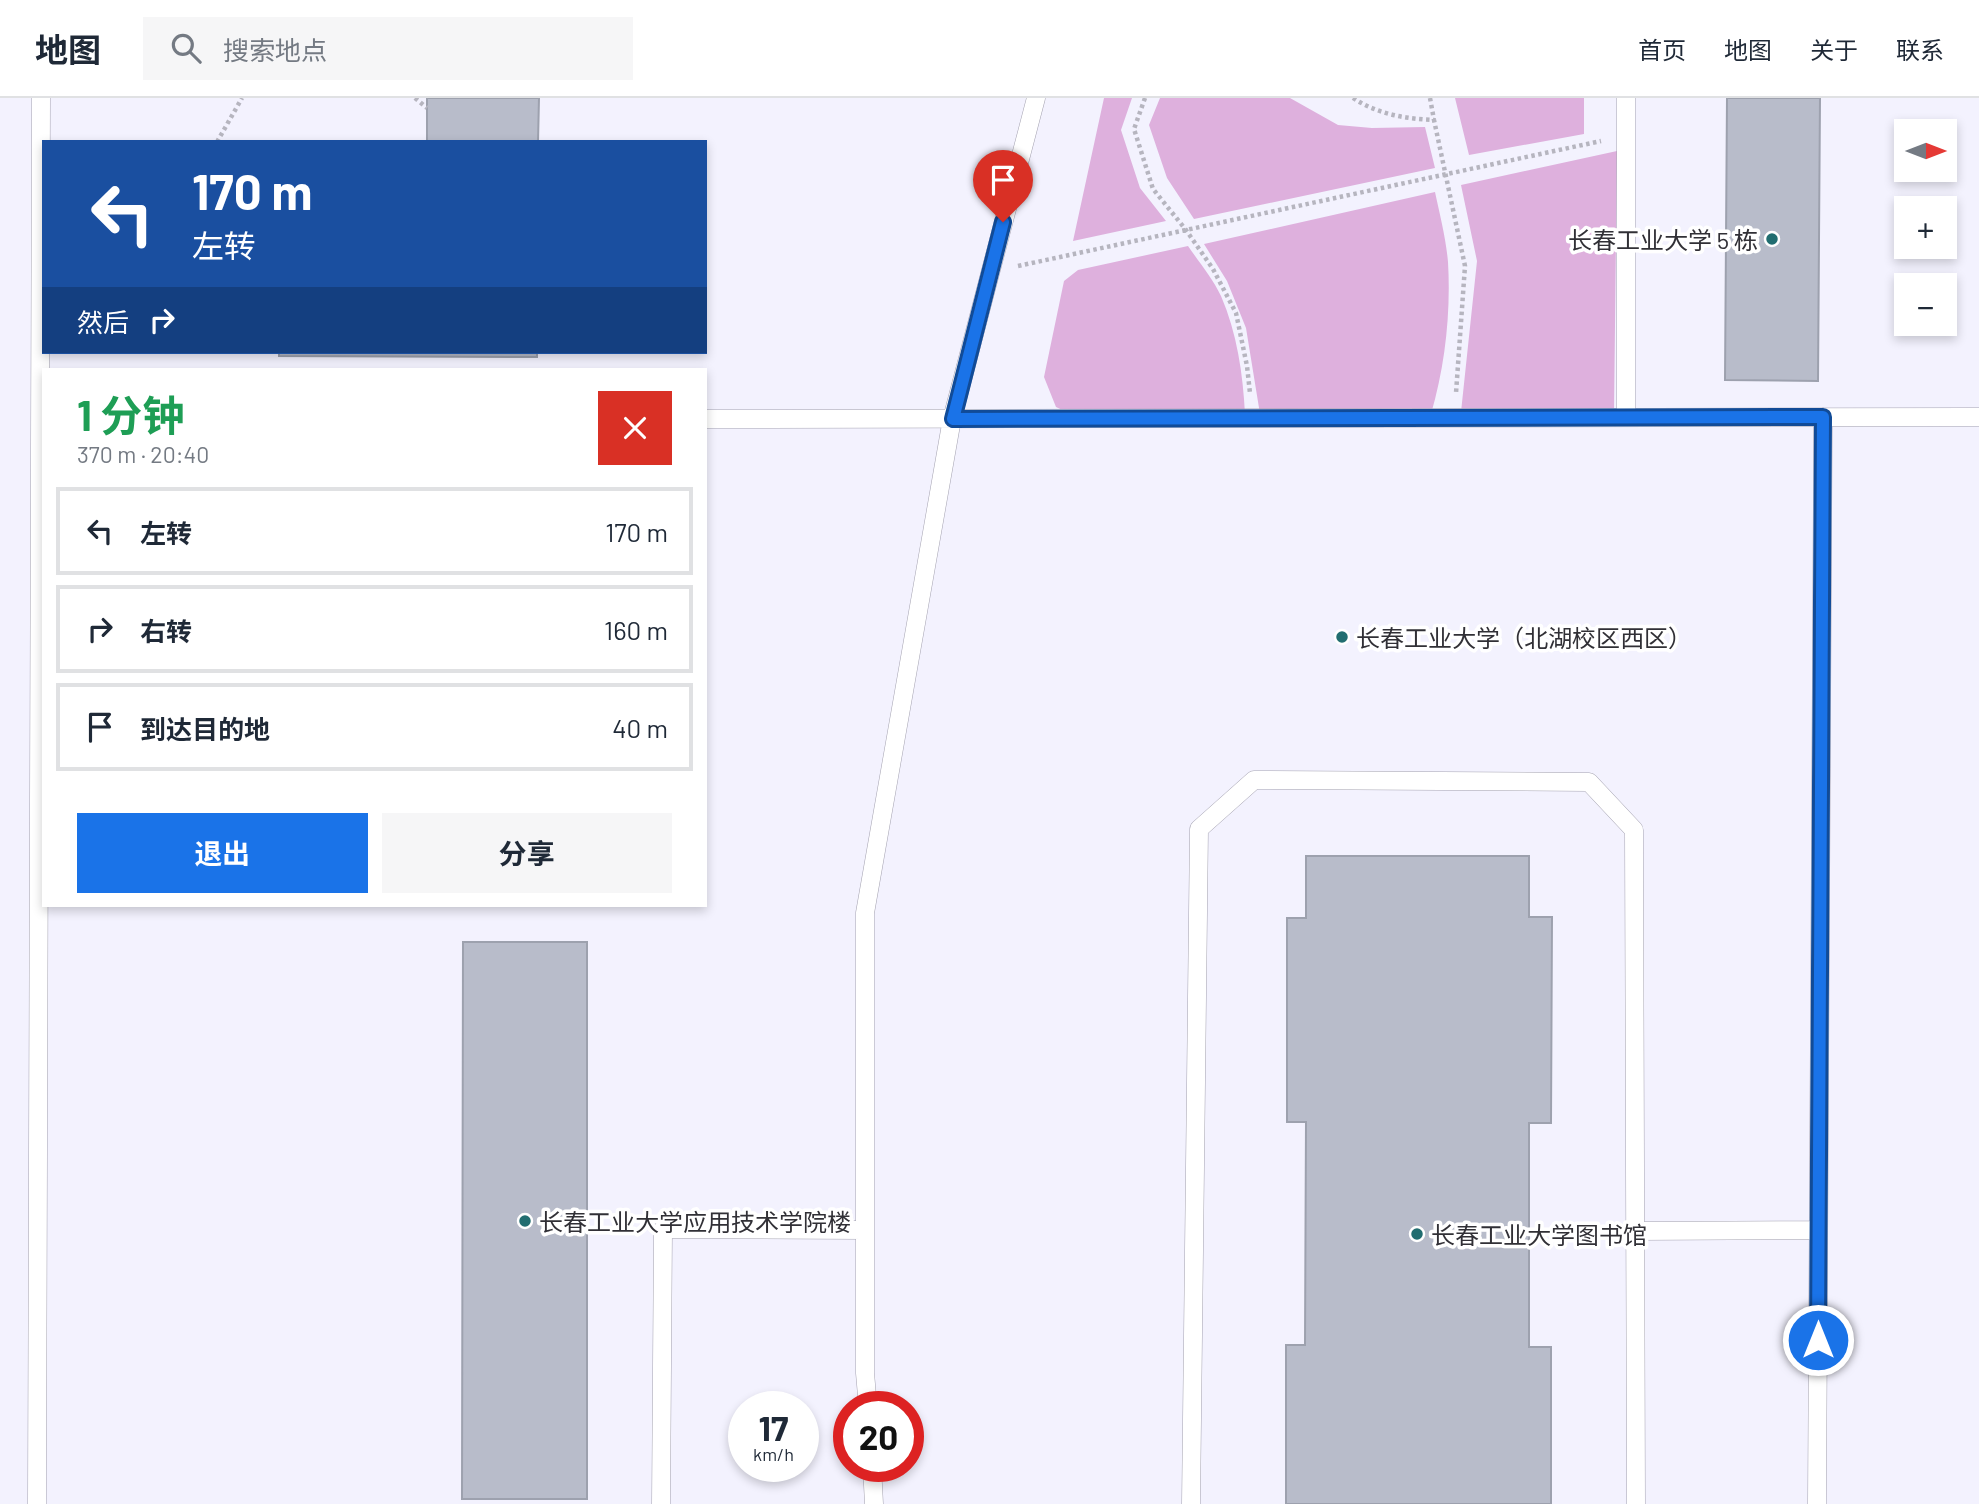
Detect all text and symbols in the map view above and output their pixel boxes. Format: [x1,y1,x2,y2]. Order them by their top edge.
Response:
search box [143,17,633,80]
text: 地图 [35,29,101,69]
icon: search [167,29,205,67]
text: 搜索地点 [223,34,327,65]
text: 首页 [1638,35,1686,64]
text: 地图 [1724,35,1772,64]
text: 关于 [1810,35,1858,64]
text: 联系 [1896,35,1944,64]
north arrow [1894,119,1956,182]
map controls [1894,119,1957,336]
pin [973,150,1033,222]
text: 170 m [192,161,312,220]
icon: arrive [984,161,1022,199]
icon: left [77,168,168,259]
button: + [1894,196,1957,259]
place label: 长春工业大学 5 栋 [1568,225,1758,254]
text: 左转 [192,226,256,264]
marker: 长春工业大学 5 栋 [1764,231,1780,247]
button: − [1894,273,1957,336]
icon: right [143,301,181,339]
text: 然后 [77,306,129,337]
text: 1 分钟 [77,389,184,439]
button: close [598,391,672,465]
text: 370 m · 20:40 [77,440,209,468]
icon: left [81,512,119,550]
text: 170 m [605,516,668,547]
text: 左转 [140,517,192,548]
icon: right [81,610,119,648]
text: 160 m [604,614,668,645]
text: 右转 [140,615,192,646]
place label: 长春工业大学（北湖校区西区） [1356,623,1692,652]
marker: 长春工业大学（北湖校区西区） [1334,629,1350,645]
icon: arrive [81,708,119,746]
text: 40 m [612,712,668,743]
text: 到达目的地 [140,713,270,744]
button: 退出 [77,813,368,893]
button: 分享 [382,813,672,893]
place label: 长春工业大学应用技术学院楼 [539,1207,851,1236]
marker: 长春工业大学应用技术学院楼 [517,1213,533,1229]
place label: 长春工业大学图书馆 [1431,1220,1647,1249]
marker: 长春工业大学图书馆 [1409,1226,1425,1242]
position arrow [1781,1303,1855,1377]
speed limit sign: 20 [833,1391,924,1482]
text: 17 [759,1406,788,1448]
text: km/h [753,1443,794,1465]

